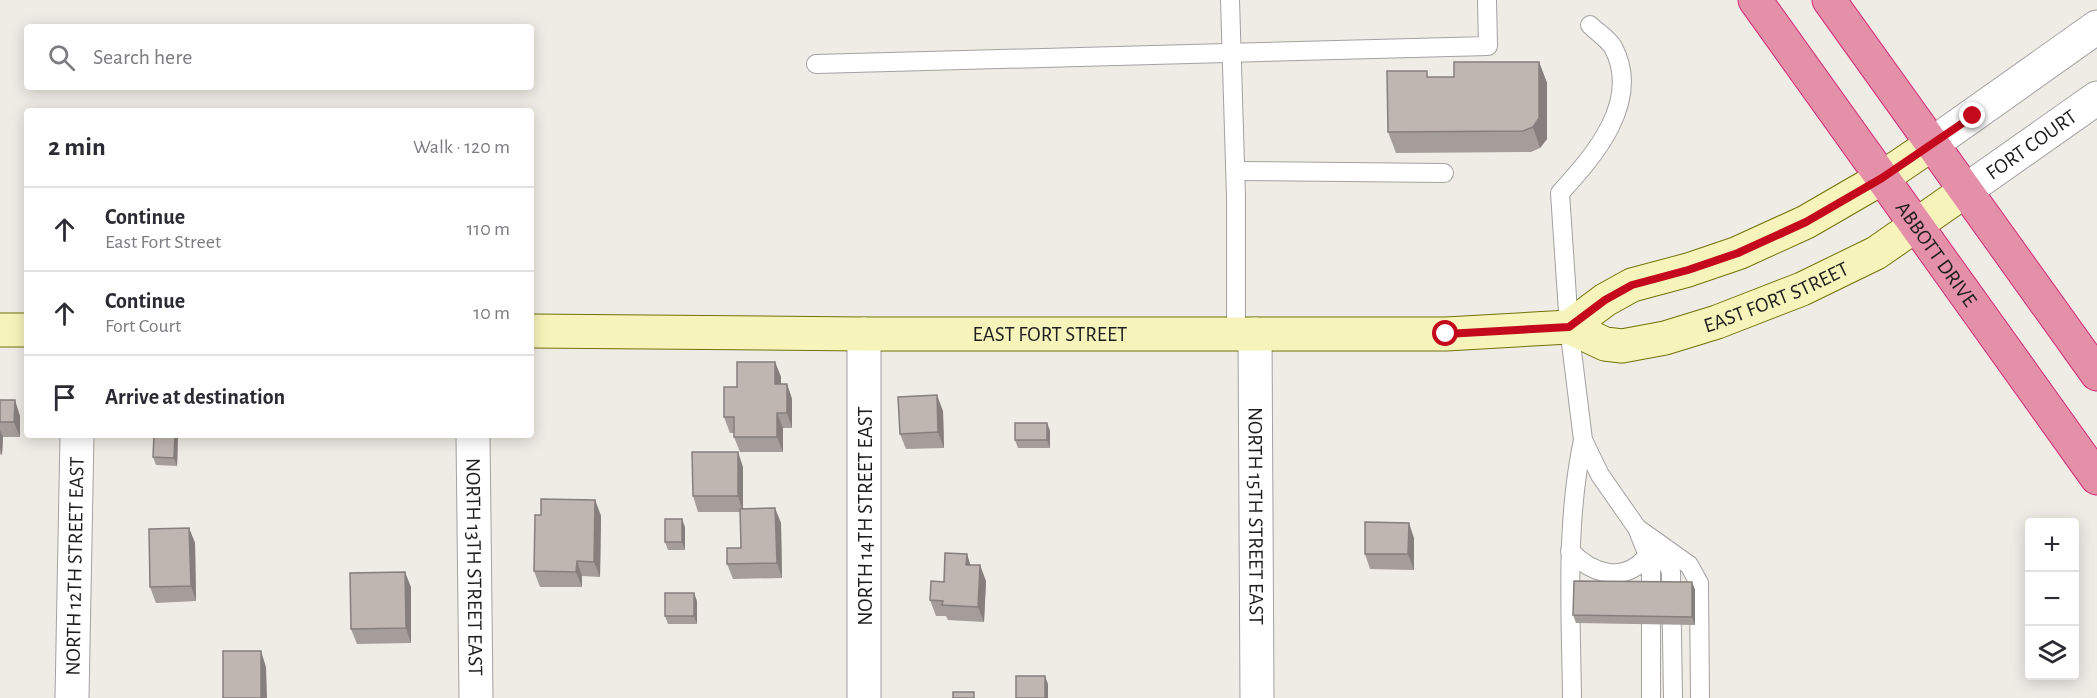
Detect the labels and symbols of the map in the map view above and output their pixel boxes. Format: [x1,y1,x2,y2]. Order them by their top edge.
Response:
route end [1959,102,1985,128]
street label: FORT COURT [1982,105,2080,183]
street label: ABBOTT DRIVE [1892,197,1981,310]
street label: EAST FORT STREET [1701,258,1852,336]
route start [1432,320,1458,346]
street label: EAST FORT STREET [973,324,1127,345]
street label: NORTH 14TH STREET EAST [855,406,876,626]
street label: NORTH 15TH STREET EAST [1245,407,1267,625]
street label: NORTH 12TH STREET EAST [62,456,87,676]
street label: NORTH 13TH STREET EAST [463,458,486,676]

